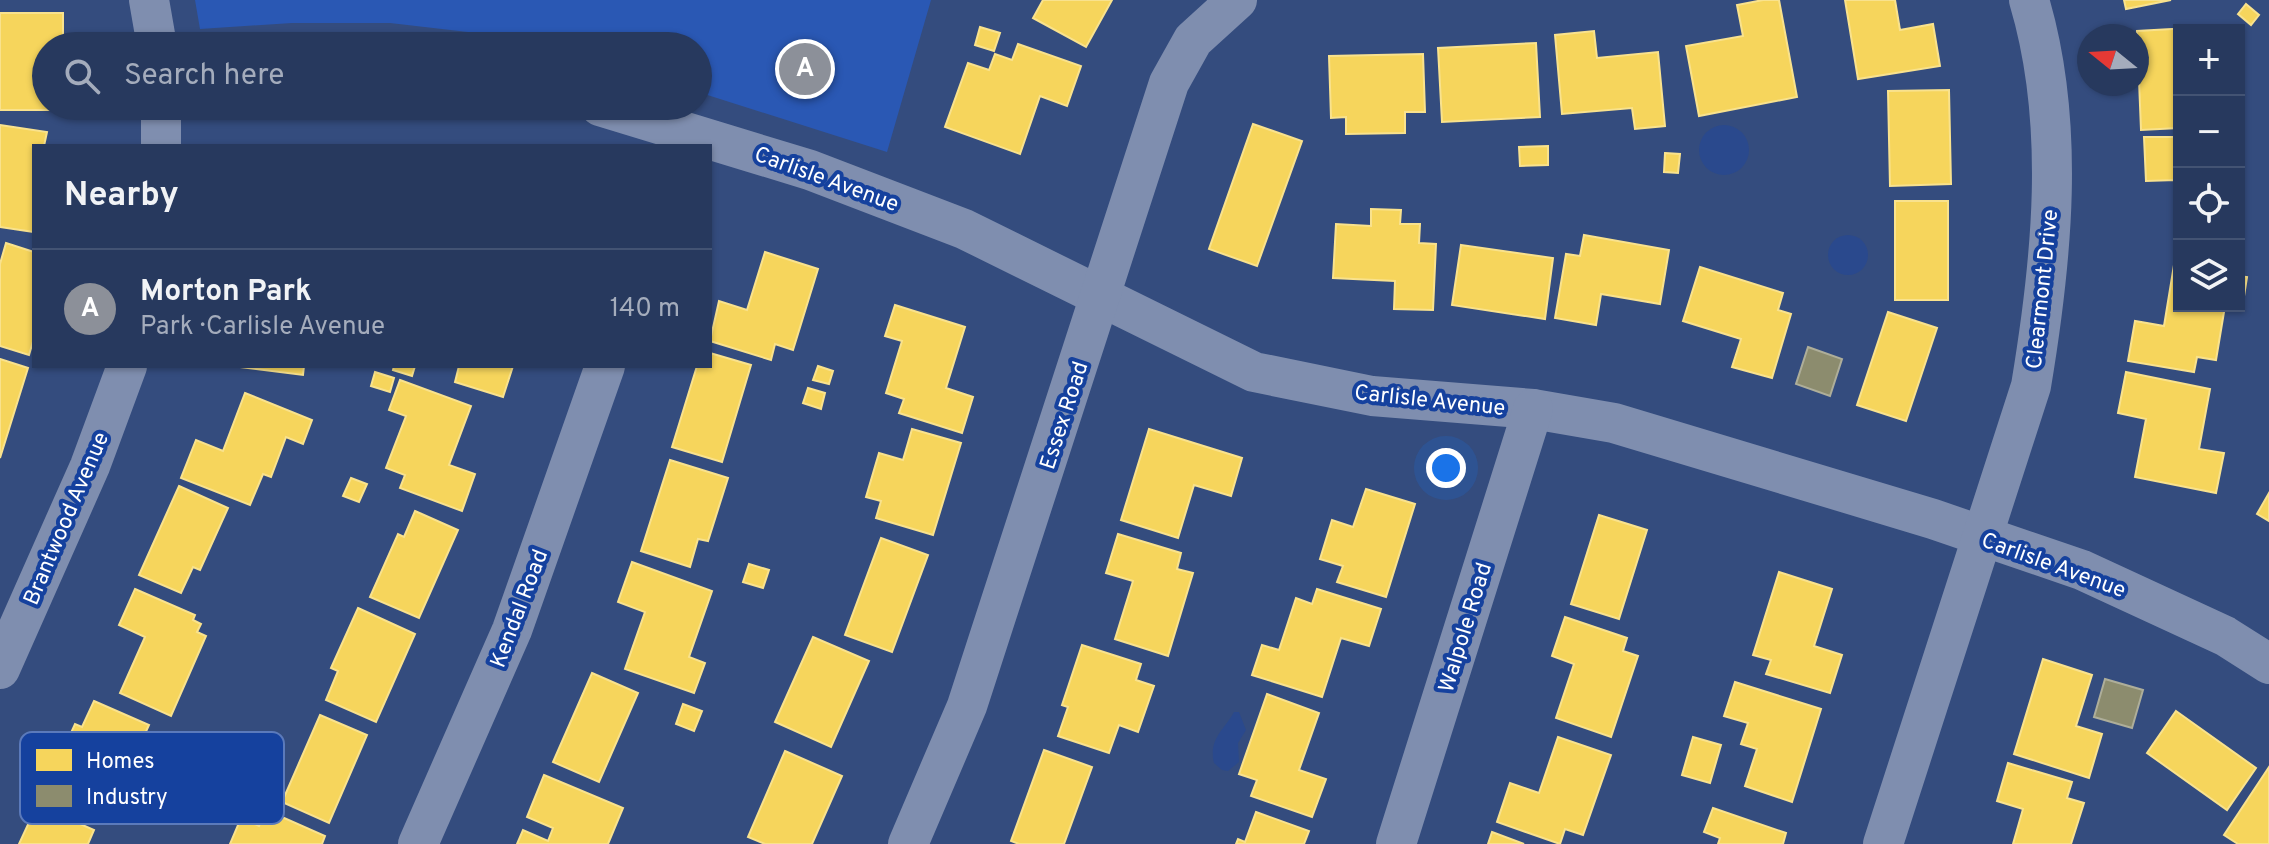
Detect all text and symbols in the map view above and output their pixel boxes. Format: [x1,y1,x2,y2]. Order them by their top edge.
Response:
north arrow [2077,24,2149,96]
map controls [2173,24,2245,312]
button: + [2173,24,2245,96]
search box [32,32,712,120]
pin: A [779,39,831,99]
icon: search [60,54,104,98]
text: Search here [124,58,284,95]
button: − [2173,96,2245,168]
street label: Carlisle Avenue [750,142,902,219]
button: locate [2173,168,2245,240]
text: Nearby [64,175,179,218]
street label: Clearmont Drive [2022,208,2065,371]
button: layers [2173,240,2245,312]
text: Morton Park [140,274,312,311]
text: A [81,293,99,326]
text: 140 m [610,293,680,326]
text: Park · Carlisle Avenue [140,311,385,344]
street label: Essex Road [1035,358,1096,473]
street label: Carlisle Avenue [1353,380,1507,423]
street label: Brantwood Avenue [19,428,116,610]
your location [1426,448,1466,488]
street label: Carlisle Avenue [1977,528,2129,605]
street label: Kendal Road [485,546,555,672]
street label: Walpole Road [1434,560,1499,696]
legend [20,732,284,824]
text: Homes [86,749,155,776]
text: Industry [86,785,168,812]

